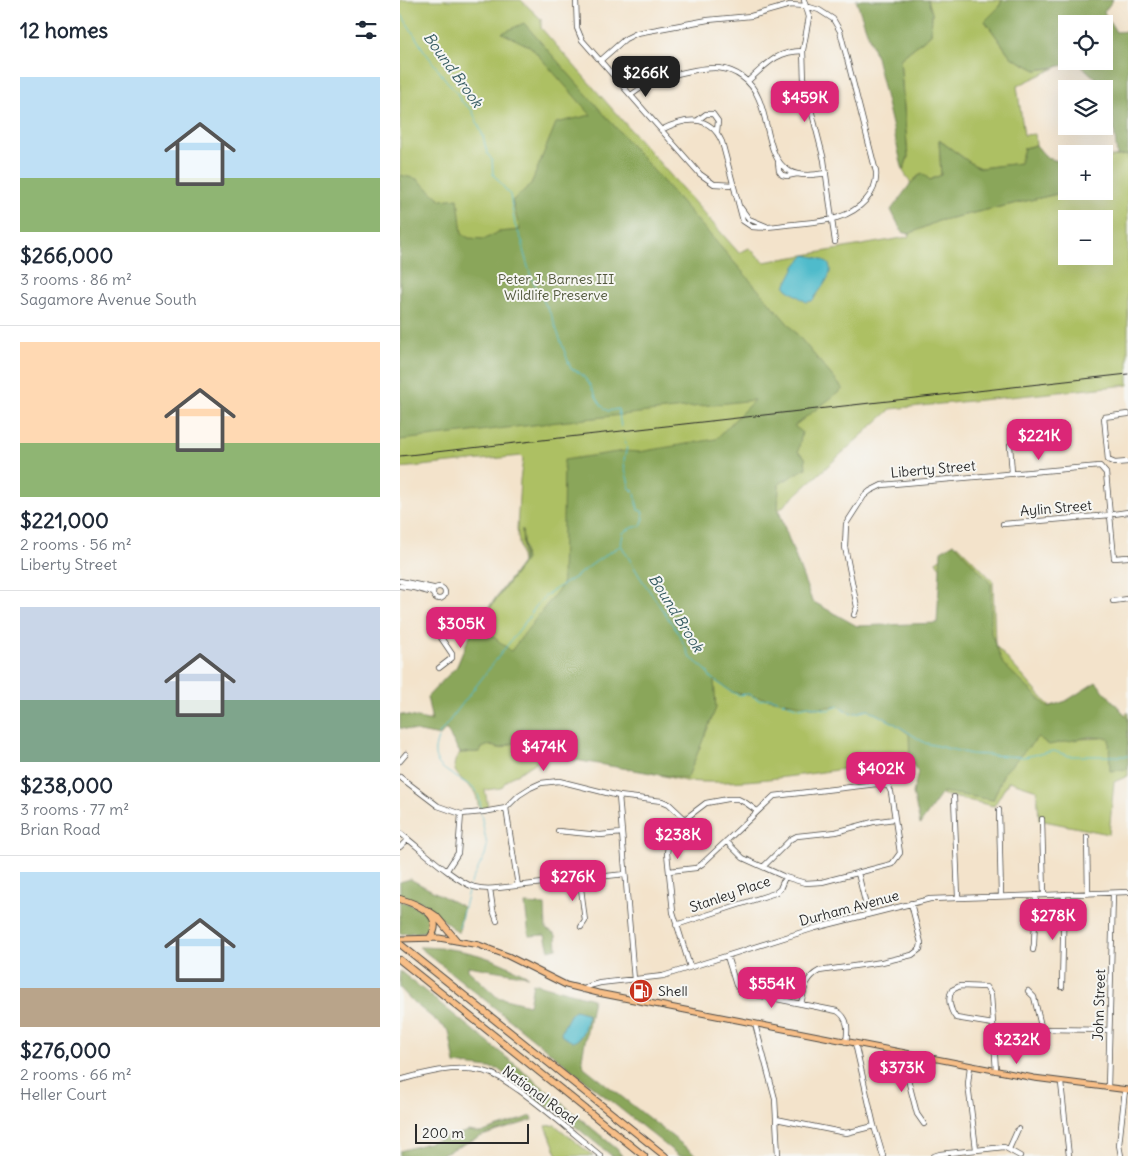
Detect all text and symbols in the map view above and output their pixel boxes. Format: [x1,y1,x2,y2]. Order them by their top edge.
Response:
map controls [1058,15,1113,265]
button: locate [1058,15,1113,70]
icon: filters [352,16,380,44]
text: 12 homes [20,17,108,44]
water label: Bound Brook [420,28,488,112]
pin: $266K [611,56,681,98]
text: $266K [623,62,669,82]
pin: $459K [770,80,840,123]
button: layers [1058,80,1113,135]
text: $459K [782,87,828,107]
icon: home [155,109,245,199]
button: + [1058,145,1113,200]
button: − [1058,210,1113,265]
text: $266,000 [20,242,113,269]
text: 3 rooms · 86 m² [20,269,132,289]
park label: Peter J. Barnes III Wildlife Preserve [498,270,614,304]
text: Sagamore Avenue South [20,289,197,309]
icon: home [155,375,245,465]
pin: $221K [1004,418,1074,461]
text: $221K [1018,425,1060,445]
street label: Liberty Street [890,456,976,482]
street label: Aylin Street [1019,496,1093,520]
text: $221,000 [20,507,109,534]
text: 2 rooms · 56 m² [20,534,132,554]
text: Liberty Street [20,554,117,574]
water label: Bound Brook [645,570,709,656]
pin: $305K [426,606,496,649]
text: $305K [437,613,485,633]
icon: home [155,640,245,730]
pin: $474K [509,730,579,772]
text: $474K [522,736,566,756]
pin: $402K [846,752,916,794]
text: $402K [857,758,905,778]
text: $238,000 [20,772,113,799]
text: 3 rooms · 77 m² [20,799,129,819]
pin: $238K [643,818,713,860]
text: Brian Road [20,819,100,839]
text: $238K [655,824,701,844]
pin: $276K [538,860,608,902]
text: $276K [551,866,595,886]
street label: Stanley Place [687,872,773,916]
street label: Durham Avenue [797,886,901,930]
pin: $278K [1018,898,1088,941]
icon: home [155,905,245,995]
text: $278K [1031,905,1075,925]
pin: $554K [737,966,807,1009]
street label: John Street [1089,969,1109,1041]
text: $554K [749,973,795,993]
fuel station icon: Shell [628,978,654,1004]
place label: Shell [658,982,688,1000]
pin: $232K [982,1022,1052,1065]
text: $232K [994,1029,1040,1049]
text: $276,000 [20,1037,111,1064]
pin: $373K [867,1050,937,1093]
text: $373K [880,1057,924,1077]
street label: National Road [499,1062,581,1128]
text: 2 rooms · 66 m² [20,1064,132,1084]
text: Heller Court [20,1084,107,1104]
scale bar [415,1121,529,1144]
text: 200 m [422,1124,464,1142]

